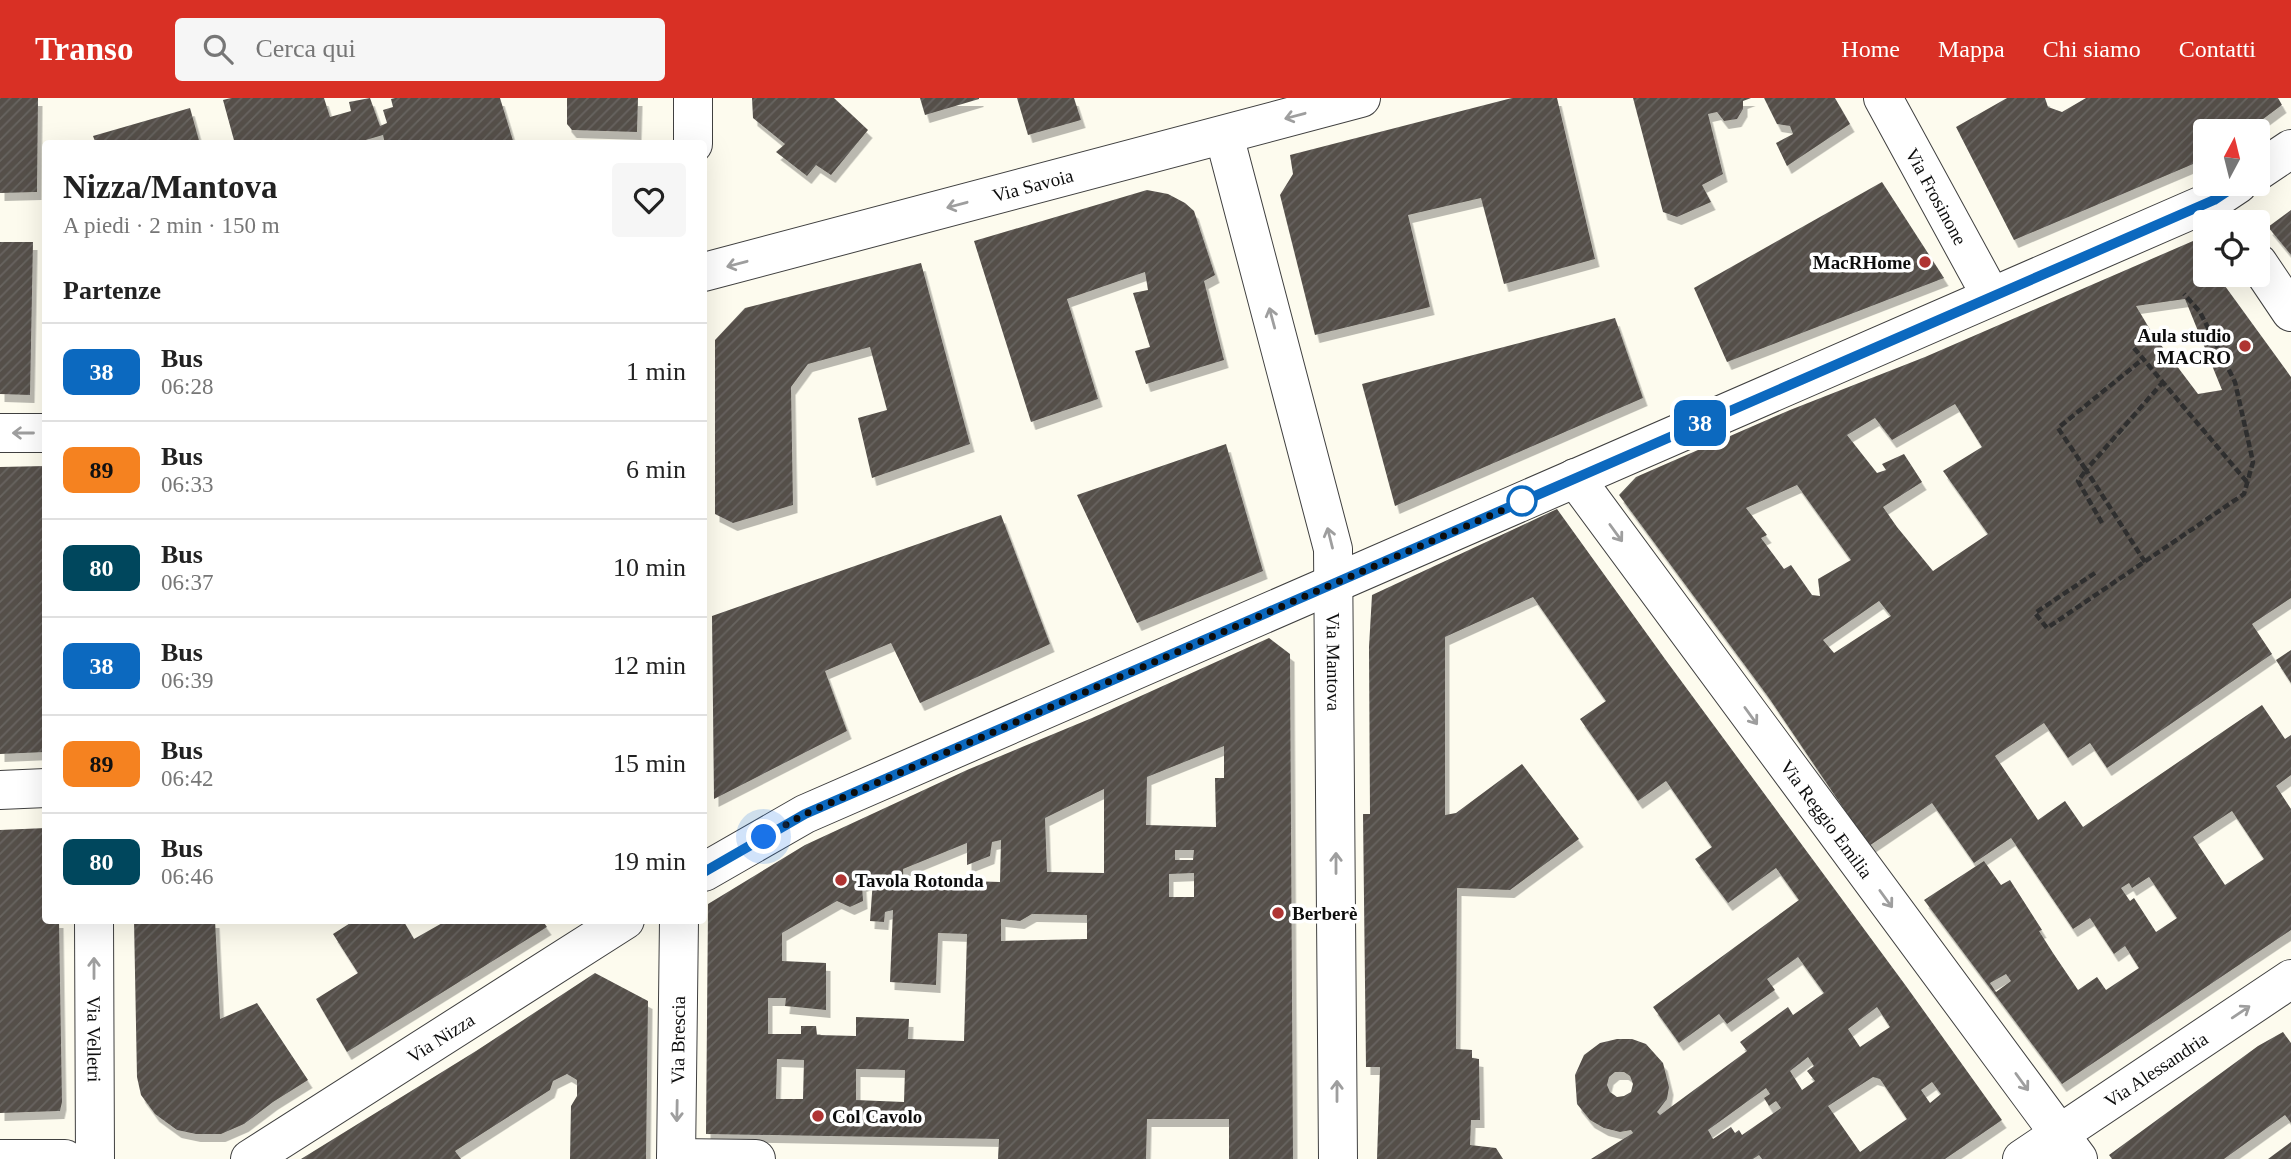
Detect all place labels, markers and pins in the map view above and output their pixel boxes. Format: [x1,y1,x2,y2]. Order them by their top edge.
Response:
place label: MacRHome [1813,252,1911,273]
marker: MacRHome [1917,254,1933,270]
place label: Aula studio MACRO [2138,325,2231,368]
marker: Aula studio MACRO [2237,338,2253,354]
unlabelled marker [1507,486,1537,516]
place label: Tavola Rotonda [855,870,984,891]
marker: Tavola Rotonda [833,872,849,888]
place label: Berberè [1292,903,1357,924]
marker: Berberè [1270,905,1286,921]
place label: Col Cavolo [832,1106,922,1127]
marker: Col Cavolo [810,1108,826,1124]

